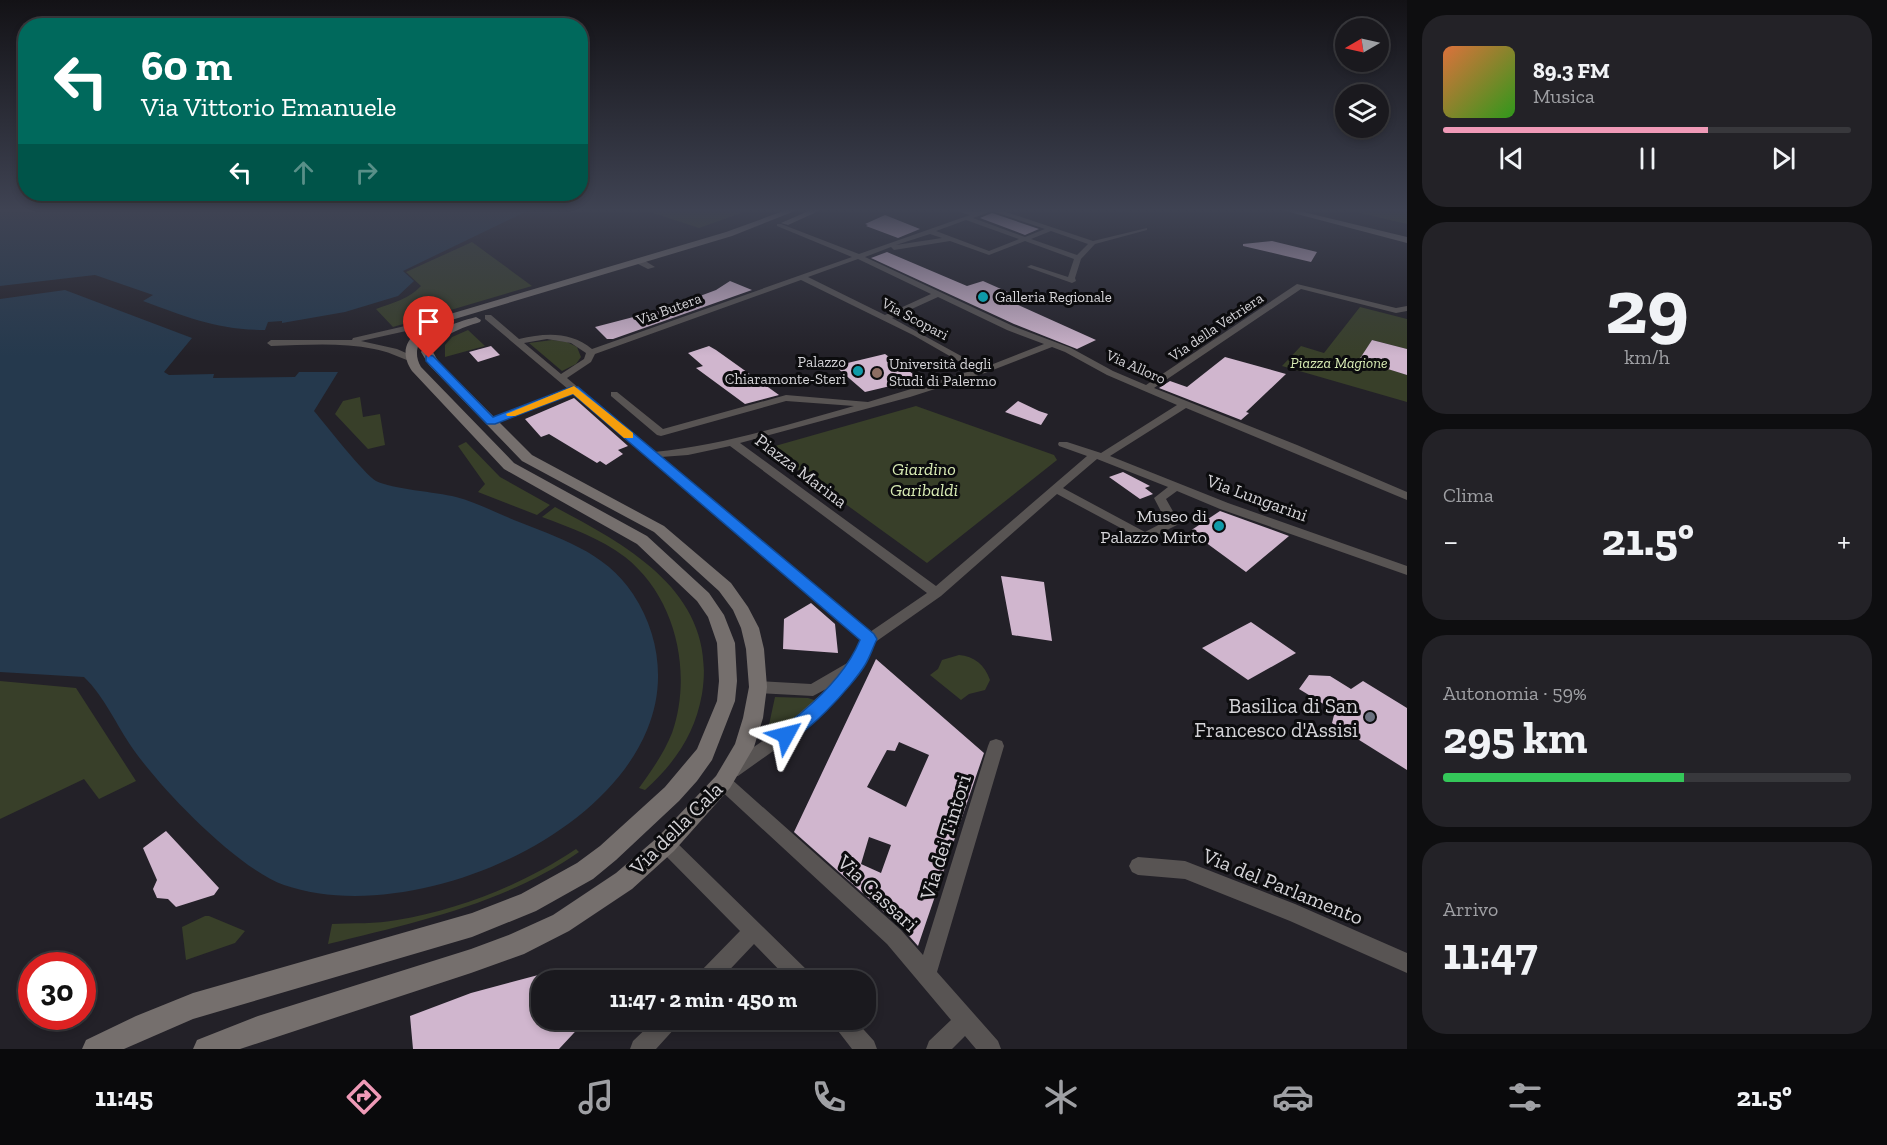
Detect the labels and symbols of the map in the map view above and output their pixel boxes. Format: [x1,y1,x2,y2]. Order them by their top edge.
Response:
north arrow [1335,18,1389,72]
place label: Galleria Regionale [995,288,1112,306]
street label: Via Butera [633,289,704,329]
street label: Via della Vetriera [1164,289,1267,366]
marker: Galleria Regionale [976,290,990,304]
street label: Via Scopari [878,293,951,344]
pin [403,296,454,358]
street label: Via Alloro [1103,346,1169,388]
place label: Palazzo Chiaramonte-Steri [725,353,846,388]
park label: Piazza Magione [1290,354,1388,372]
place label: Università degli Studi di Palermo [889,355,997,390]
marker: Palazzo Chiaramonte-Steri [851,364,865,378]
marker: Università degli Studi di Palermo [870,366,884,380]
street label: Piazza Marina [751,429,852,513]
park label: Giardino Garibaldi [890,458,958,501]
street label: Via Lungarini [1203,469,1310,526]
place label: Museo di Palazzo Mirto [1100,505,1207,548]
marker: Museo di Palazzo Mirto [1212,519,1226,533]
place label: Basilica di San Francesco d'Assisi [1194,693,1358,742]
position arrow [754,703,818,767]
marker: Basilica di San Francesco d'Assisi [1363,710,1377,724]
street label: Via dei Tintori [914,771,976,904]
street label: Via della Cala [624,776,728,880]
street label: Via del Parlamento [1198,842,1367,930]
street label: Via Cassari [832,849,924,937]
speed limit sign: 30 [18,952,96,1030]

